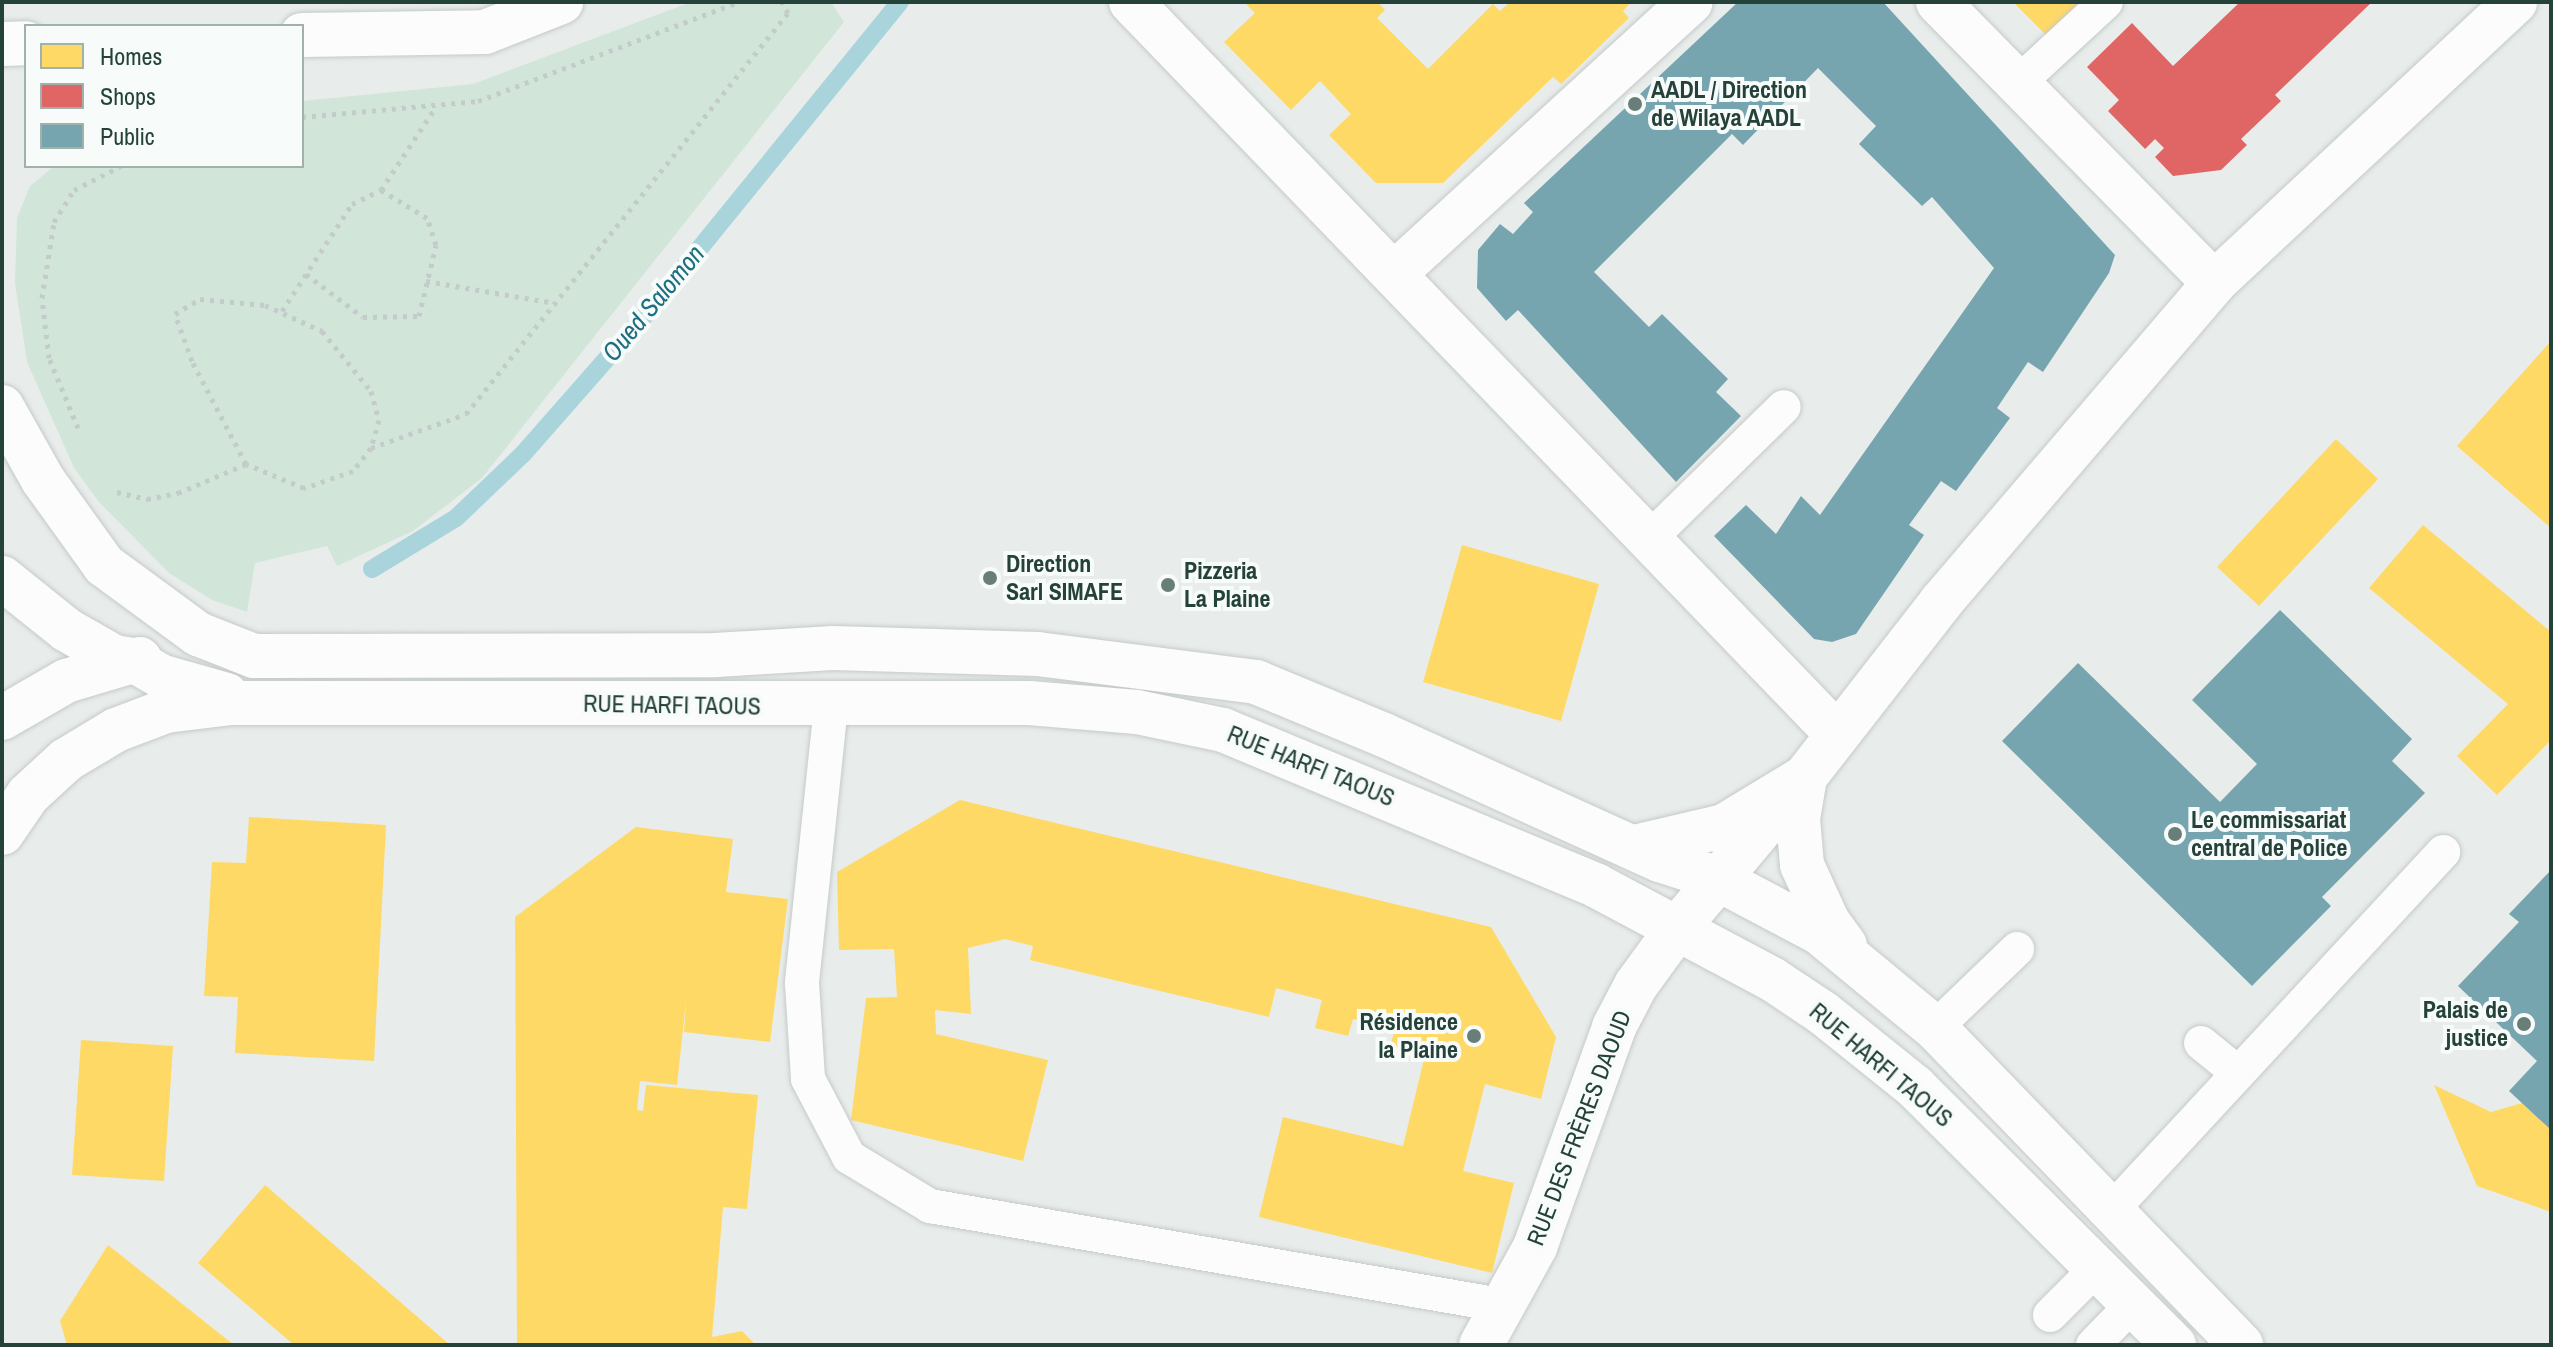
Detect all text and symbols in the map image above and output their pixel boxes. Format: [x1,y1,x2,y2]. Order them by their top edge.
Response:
legend [24,24,304,168]
text: Homes [100,40,162,72]
place label: AADL / Direction de Wilaya AADL [1651,76,1807,132]
text: Shops [100,80,156,112]
marker: AADL / Direction de Wilaya AADL [1626,95,1644,113]
text: Public [100,120,155,152]
water label: Oued Salomon [595,238,711,368]
place label: Direction Sarl SIMAFE [1006,550,1123,606]
place label: Pizzeria La Plaine [1184,557,1270,613]
marker: Direction Sarl SIMAFE [981,569,999,587]
marker: Pizzeria La Plaine [1159,576,1177,594]
street label: RUE HARFI TAOUS [583,689,761,721]
street label: RUE HARFI TAOUS [1223,719,1399,813]
place label: Le commissariat central de Police [2191,806,2347,862]
marker: Le commissariat central de Police [2166,825,2184,843]
place label: Palais de justice [2423,996,2508,1052]
street label: RUE HARFI TAOUS [1804,997,1958,1133]
street label: RUE DES FRÈRES DAOUD [1521,1006,1637,1250]
place label: Résidence la Plaine [1360,1008,1458,1064]
marker: Palais de justice [2515,1015,2533,1033]
marker: Résidence la Plaine [1465,1027,1483,1045]

